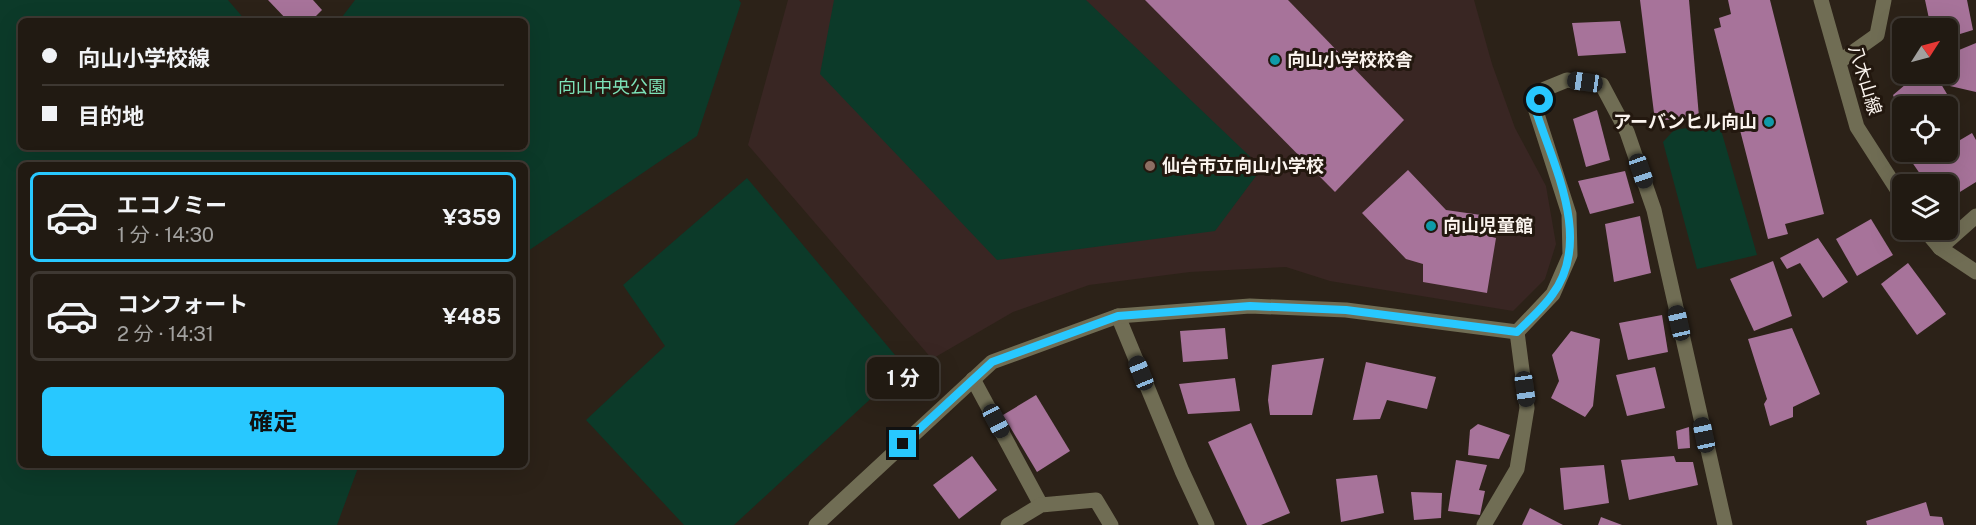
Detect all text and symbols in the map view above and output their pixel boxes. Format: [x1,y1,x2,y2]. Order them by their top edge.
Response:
north arrow [1892,18,1958,84]
map controls [1892,18,1958,240]
street label: 八木山線 [1845,42,1886,117]
text: 向山小学校線 [78,45,210,71]
place label: 向山小学校校舎 [1287,49,1413,70]
marker: 向山小学校校舎 [1268,53,1282,67]
car [1566,71,1604,93]
park label: 向山中央公園 [558,76,666,97]
route start [1526,86,1553,113]
button: locate [1892,96,1958,162]
text: 目的地 [78,103,144,129]
place label: アーバンヒル向山 [1613,111,1757,132]
marker: アーバンヒル向山 [1762,115,1776,129]
car [1627,151,1655,191]
place label: 仙台市立向山小学校 [1162,155,1324,176]
marker: 仙台市立向山小学校 [1143,159,1157,173]
button: layers [1892,174,1958,240]
icon: car [45,190,99,244]
text: エコノミー [117,192,227,218]
text: ¥359 [443,204,501,230]
place label: 向山児童館 [1443,215,1533,236]
marker: 向山児童館 [1424,219,1438,233]
text: 1 分 · 14:30 [117,223,214,247]
icon: car [45,289,99,343]
text: コンフォート [117,291,248,317]
text: ¥485 [442,303,501,329]
car [1666,303,1692,343]
text: 2 分 · 14:31 [117,322,214,346]
car [1126,353,1156,393]
callout: 1 分 [867,357,939,399]
text: 1 分 [886,366,920,390]
car [1514,370,1536,408]
button: 確定 [42,387,504,456]
car [980,401,1012,441]
car [1691,416,1717,454]
route end [889,430,916,457]

